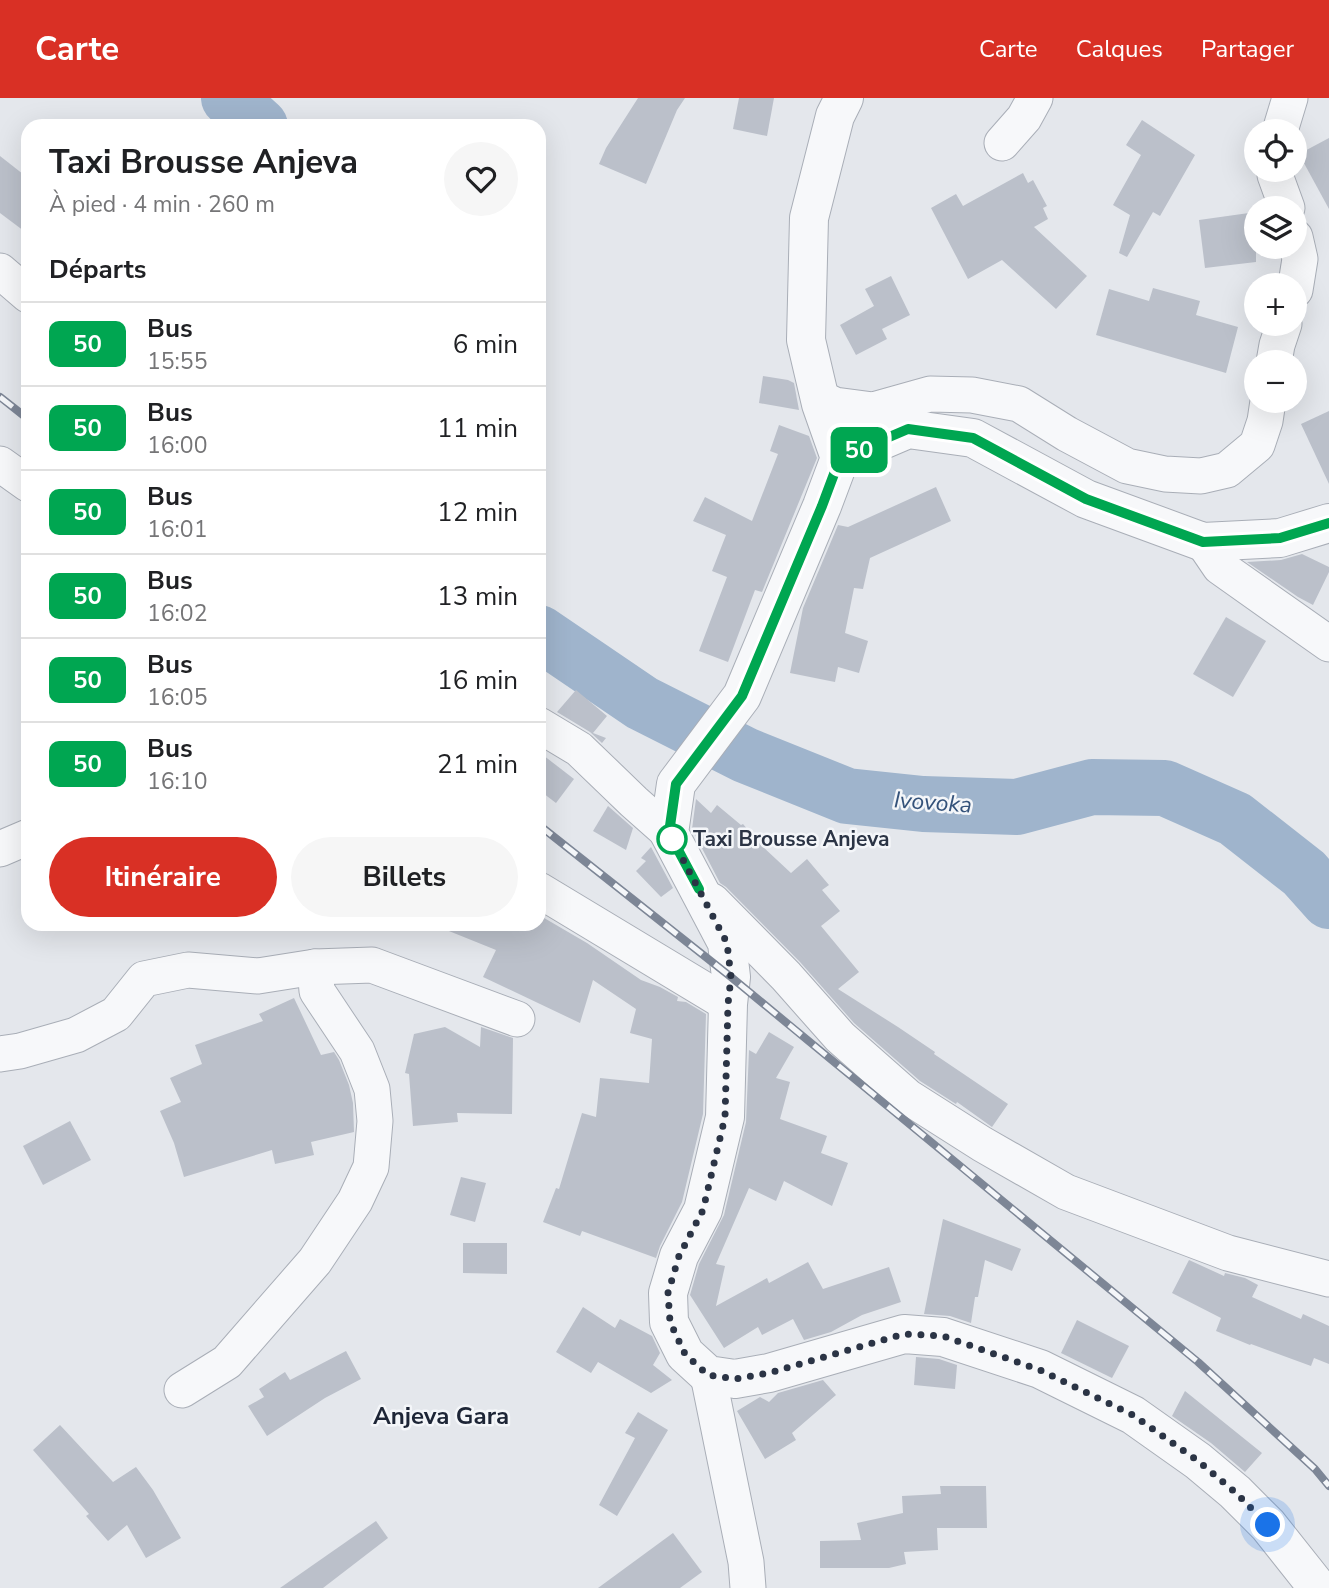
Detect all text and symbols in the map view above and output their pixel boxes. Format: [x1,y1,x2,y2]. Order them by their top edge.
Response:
text: Carte [35,27,119,72]
text: Carte [979,33,1038,65]
text: Calques [1076,33,1163,65]
text: Partager [1201,33,1294,65]
map controls [1244,119,1307,413]
button: locate [1244,119,1307,182]
text: Taxi Brousse Anjeva [49,140,358,185]
button: heart [444,142,518,216]
text: À pied · 4 min · 260 m [49,189,275,220]
button: layers [1244,196,1307,259]
text: Départs [49,252,146,287]
button: + [1244,273,1307,336]
text: Bus [147,311,193,346]
text: 6 min [453,327,518,362]
text: 50 [73,328,102,360]
text: 15:55 [147,346,207,377]
button: − [1244,350,1307,413]
text: Bus [147,395,193,430]
text: 11 min [437,411,518,446]
text: 50 [73,412,102,444]
line badge: 50 [828,427,890,473]
text: 16:00 [147,430,207,461]
text: 50 [845,434,873,466]
text: Bus [147,479,193,514]
text: 12 min [437,495,518,530]
text: 50 [73,496,102,528]
text: 16:01 [147,514,207,545]
text: Bus [147,563,193,598]
text: 13 min [437,579,518,614]
text: 50 [73,580,102,612]
text: 16:02 [147,598,207,629]
text: Bus [147,647,193,682]
text: 16 min [437,663,518,698]
text: 50 [73,664,102,696]
text: 16:05 [147,682,207,713]
text: Bus [147,731,193,766]
text: 21 min [437,747,518,782]
text: 50 [73,748,102,780]
text: 16:10 [147,766,207,797]
water label: Ivovoka [893,784,973,821]
marker: Taxi Brousse Anjeva [657,824,687,854]
place label: Taxi Brousse Anjeva [693,825,890,853]
button: Itinéraire [49,837,277,917]
button: Billets [291,837,518,917]
district label: Anjeva Gara [373,1400,509,1432]
your location [1250,1507,1285,1542]

